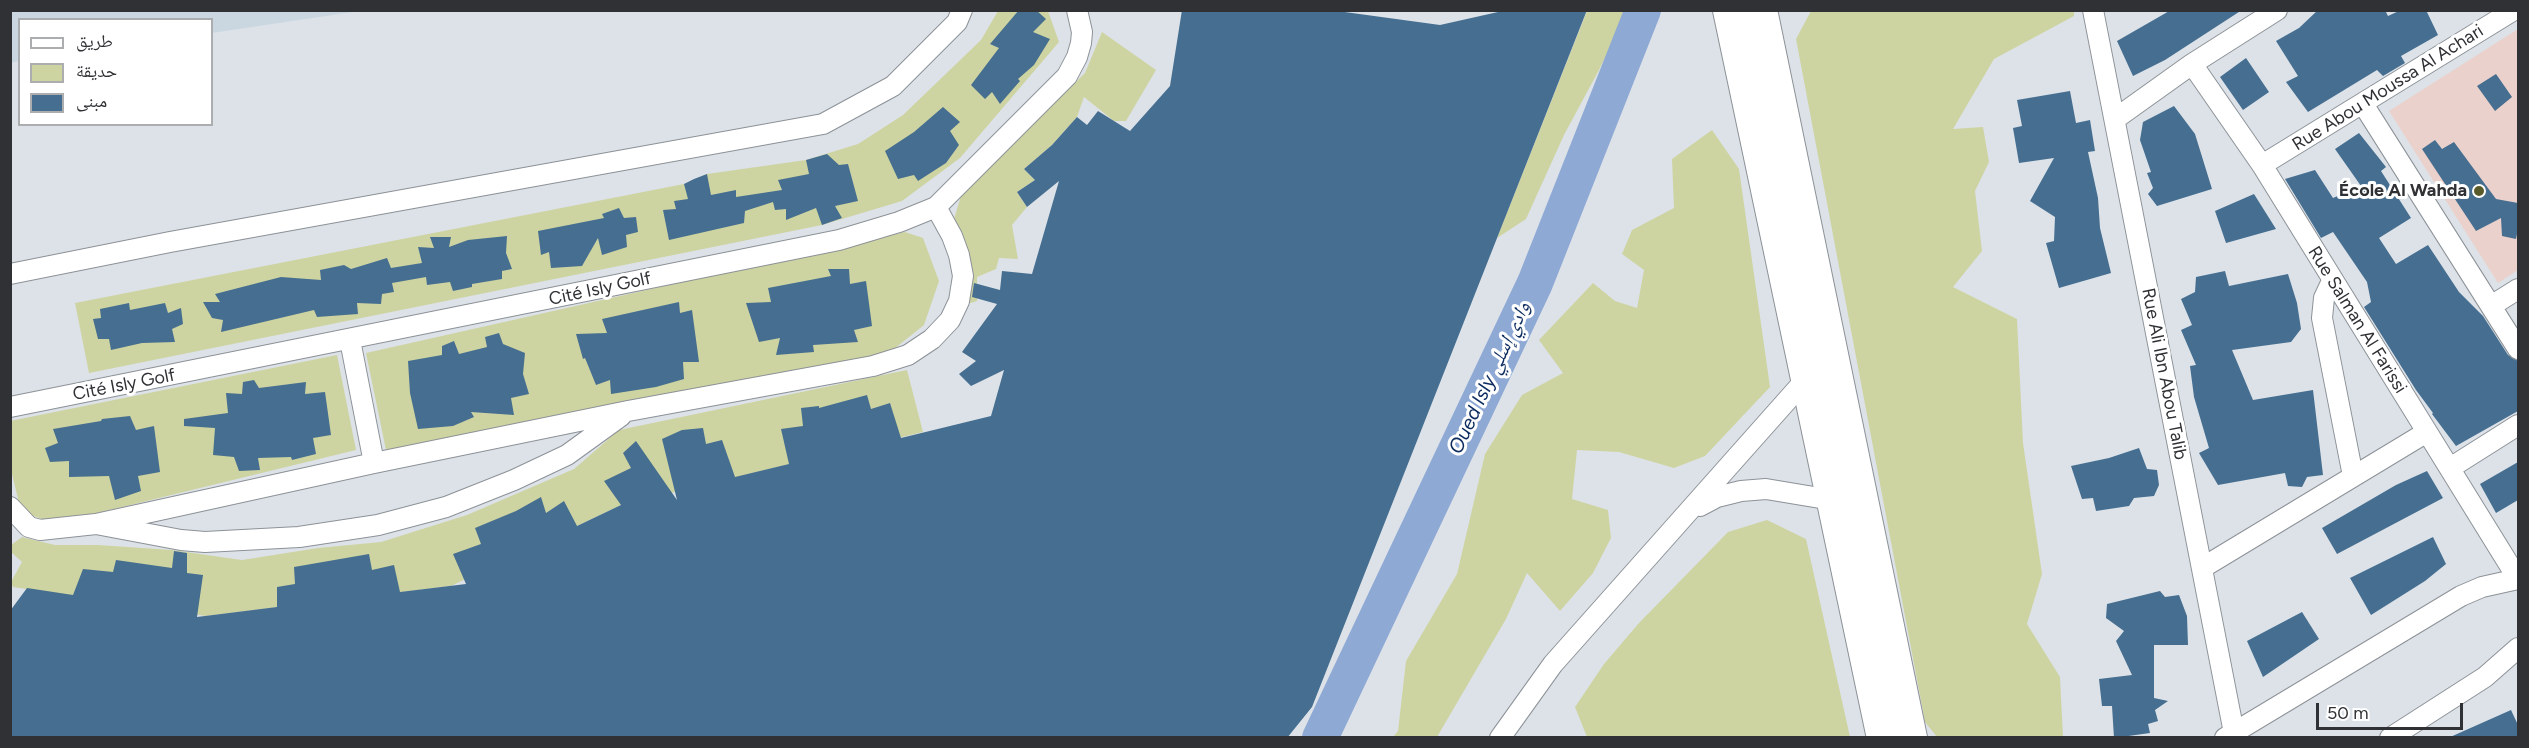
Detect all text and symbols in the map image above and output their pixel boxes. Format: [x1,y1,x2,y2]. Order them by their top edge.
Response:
legend [18,18,213,126]
street label: Rue Abou Moussa Al Achari [2288,20,2488,156]
text: طريق [76,30,113,52]
text: حديقة [76,60,117,82]
text: مبنى [76,90,107,112]
place label: École Al Wahda [2339,180,2467,202]
marker: École Al Wahda [2472,184,2486,198]
street label: Rue Salman Al Farissi [2303,242,2411,398]
street label: Cité Isly Golf [547,268,653,310]
street label: Rue Ali Ibn Abou Talib [2137,286,2191,462]
water label: Oued Isly وادي إسلي [1444,298,1536,458]
street label: Cité Isly Golf [71,364,177,406]
scale bar [2319,691,2466,729]
text: 50 m [2327,702,2369,724]

